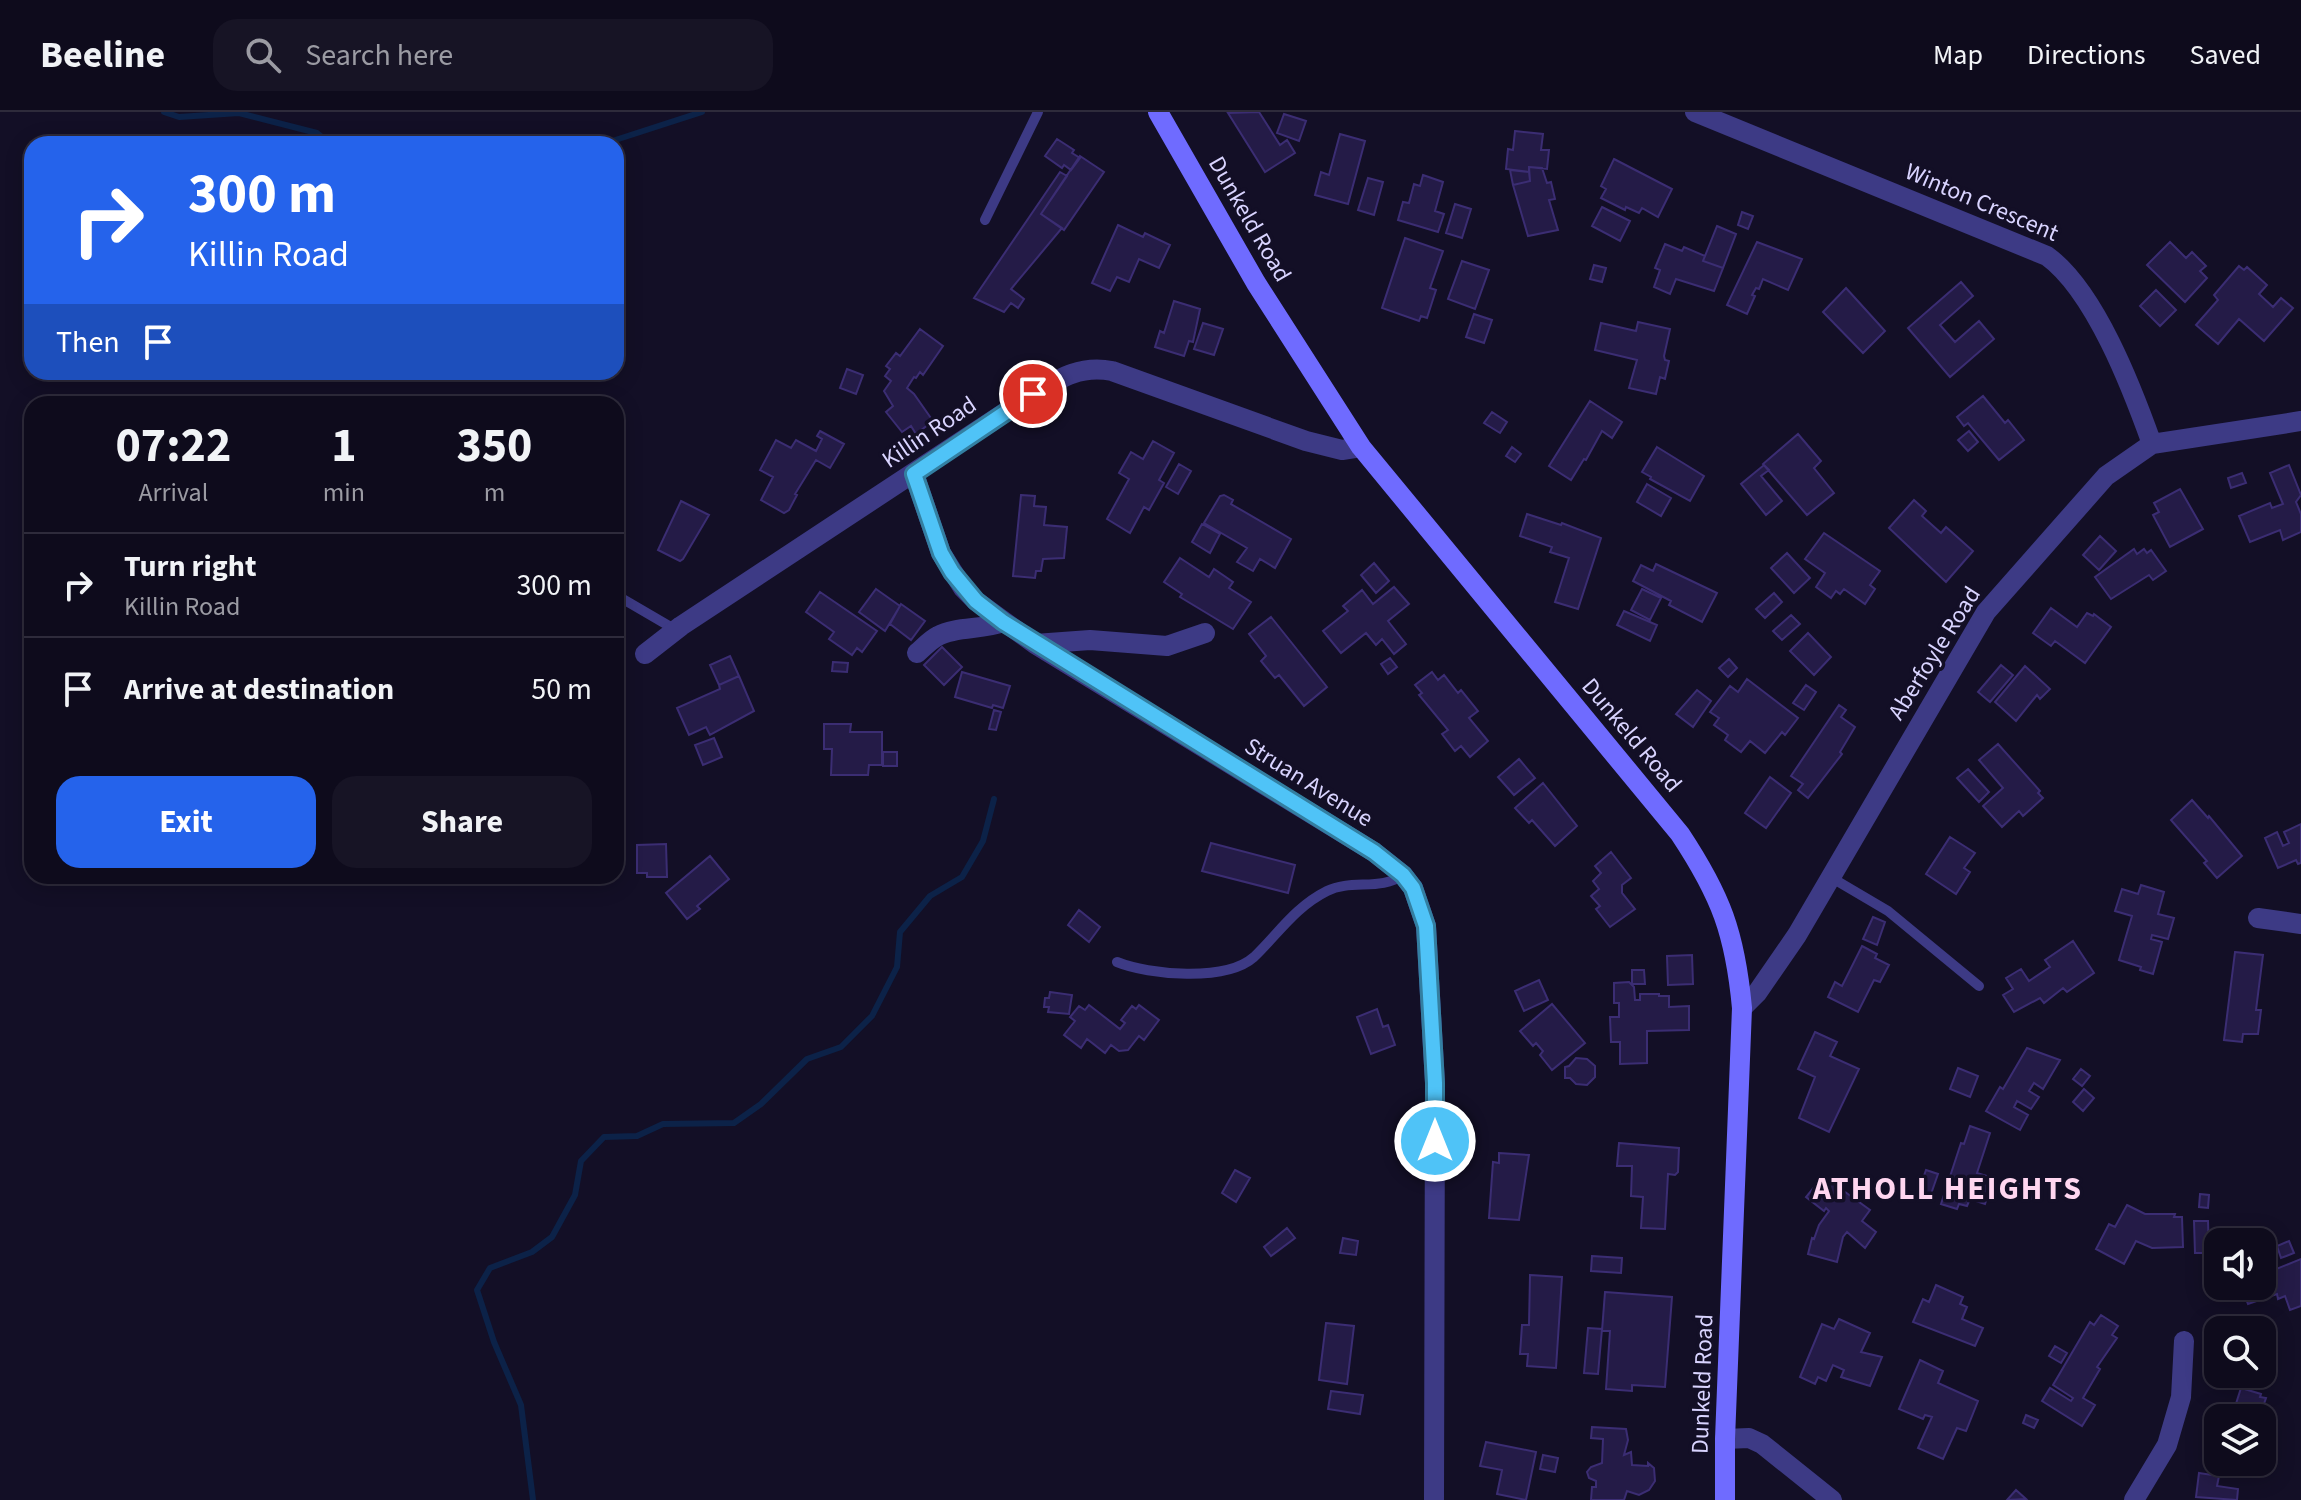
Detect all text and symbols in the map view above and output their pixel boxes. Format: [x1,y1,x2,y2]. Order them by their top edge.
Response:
search box [213,19,773,91]
text: Beeline [40,28,165,82]
icon: search [241,33,285,77]
text: Search here [305,34,453,77]
text: Map [1933,35,1983,75]
text: Directions [2027,35,2146,75]
text: Saved [2190,35,2261,75]
street label: Dunkeld Road [1199,150,1300,289]
street label: Winton Crescent [1900,154,2064,251]
text: 300 m [188,155,336,234]
icon: right [56,168,160,272]
text: Killin Road [188,229,349,280]
icon: arrive [136,320,180,364]
text: Then [56,321,120,364]
pin [999,360,1067,428]
icon: arrive [1011,372,1055,416]
street label: Killin Road [875,388,984,477]
text: 07:22 [115,412,231,480]
text: 1 [331,412,357,480]
text: 350 [456,412,532,480]
text: Arrival [138,474,208,511]
text: min [323,474,365,511]
text: m [484,474,505,511]
text: Turn right [124,545,256,588]
icon: right [56,563,100,607]
text: 300 m [516,564,592,607]
street label: Aberfoyle Road [1879,580,1989,727]
text: Killin Road [124,588,240,625]
icon: arrive [56,667,100,711]
text: Arrive at destination [124,668,394,711]
text: 50 m [531,668,592,711]
street label: Dunkeld Road [1573,670,1690,800]
street label: Struan Avenue [1238,729,1380,836]
button: Exit [56,776,316,868]
button: Share [332,776,592,868]
position arrow [1393,1099,1477,1183]
district label: ATHOLL HEIGHTS [1812,1166,2083,1212]
map controls [2204,1228,2276,1476]
button: sound [2204,1228,2276,1300]
street label: Dunkeld Road [1683,1313,1722,1455]
button: search [2204,1316,2276,1388]
button: layers [2204,1404,2276,1476]

